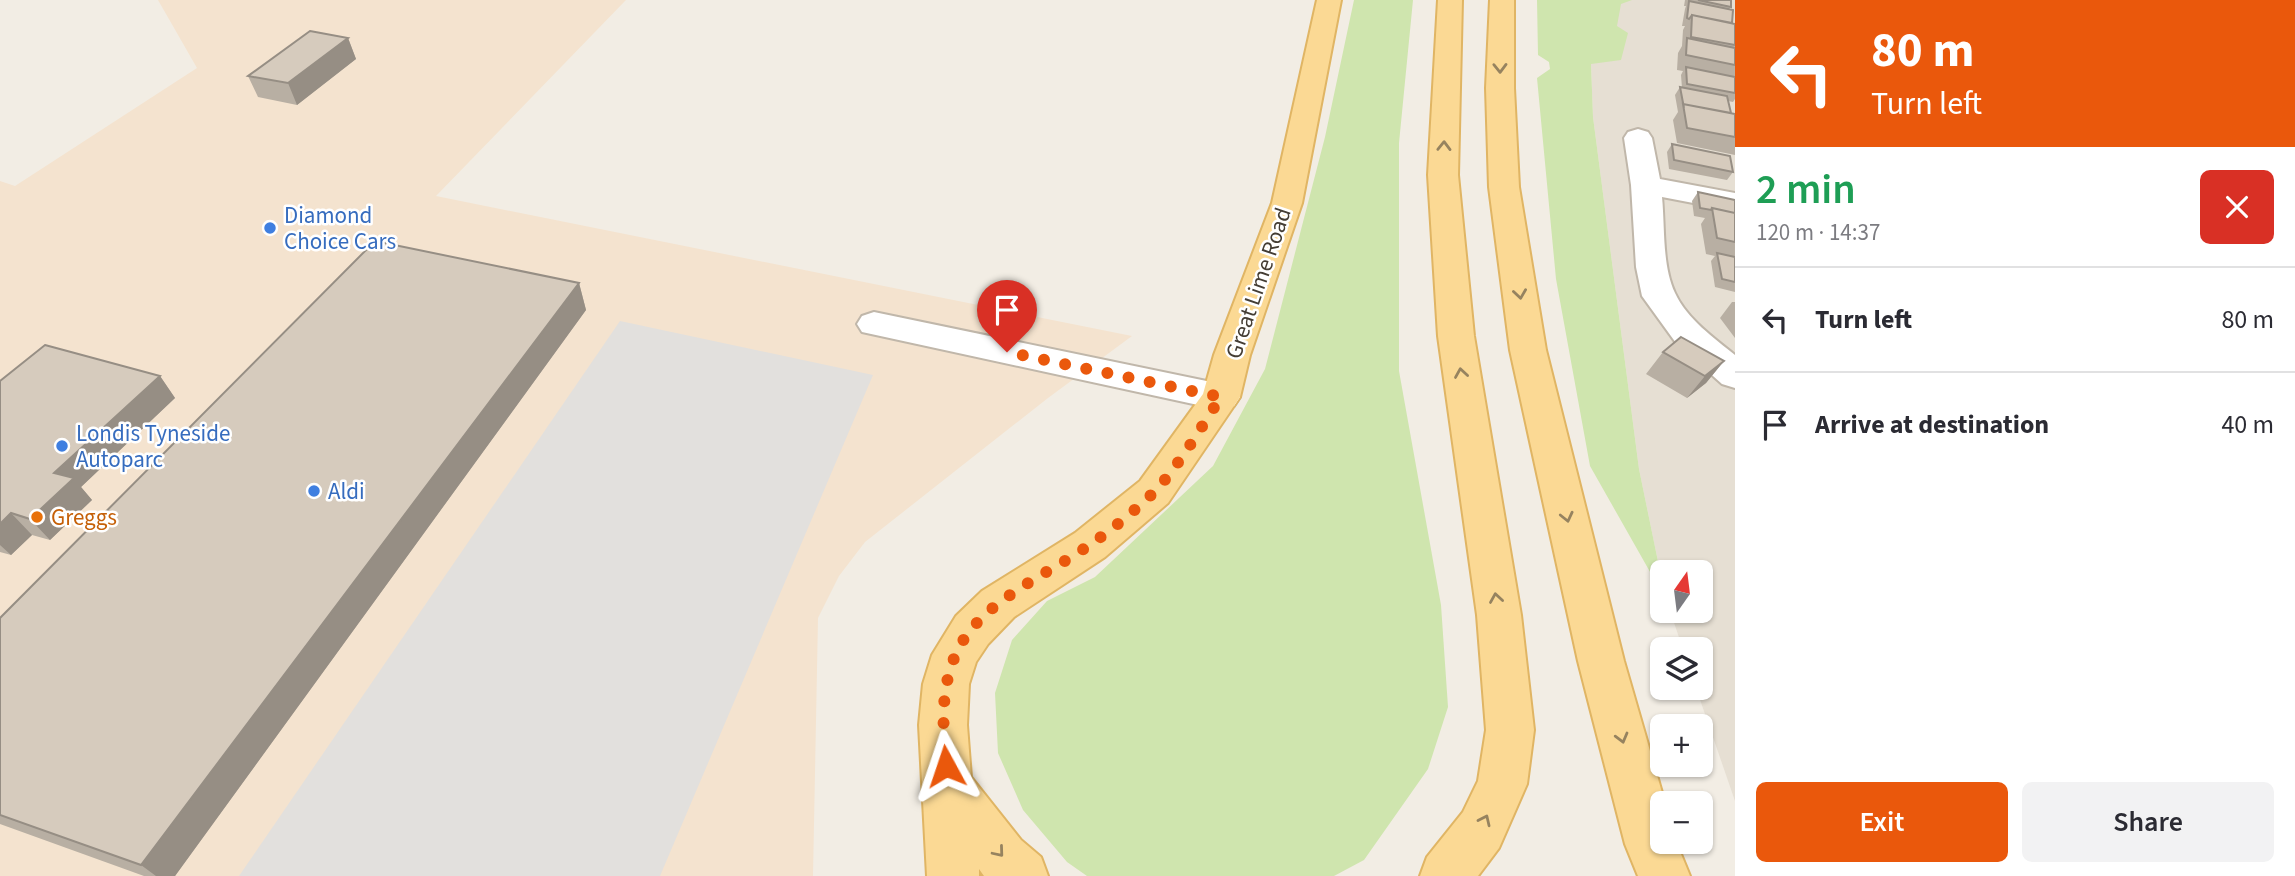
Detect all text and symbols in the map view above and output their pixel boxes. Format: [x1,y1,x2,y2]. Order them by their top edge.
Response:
text: 80 m [1871,16,1975,86]
icon: left [1756,28,1847,119]
one-way arrow [1492,63,1508,74]
text: Turn left [1871,81,1982,127]
one-way arrow [1436,141,1452,151]
text: 2 min [1756,160,1856,220]
button: close [2200,170,2274,244]
place label: Diamond Choice Cars [284,199,396,258]
street label: Great Lime Road [1217,203,1300,363]
text: 120 m · 14:37 [1756,216,1880,249]
marker: Diamond Choice Cars [262,220,278,236]
pin [977,280,1037,352]
one-way arrow [1512,289,1527,300]
icon: arrive [988,291,1026,329]
icon: left [1756,301,1794,339]
text: Turn left [1815,301,1912,338]
text: 80 m [2221,301,2274,338]
one-way arrow [1454,367,1469,379]
icon: arrive [1756,406,1794,444]
text: Arrive at destination [1815,406,2049,443]
text: 40 m [2221,406,2274,443]
place label: Londis Tyneside Autoparc [76,417,230,476]
marker: Londis Tyneside Autoparc [54,438,70,454]
place label: Aldi [328,475,365,508]
marker: Aldi [306,483,322,499]
place label: Greggs [51,501,117,534]
marker: Greggs [29,509,45,525]
one-way arrow [1559,511,1573,523]
north arrow [1650,560,1713,623]
map controls [1650,560,1713,854]
one-way arrow [1489,592,1504,604]
button: layers [1650,637,1713,700]
button: + [1650,714,1713,777]
position arrow [909,729,983,803]
one-way arrow [1614,731,1628,743]
button: Exit [1756,782,2008,862]
button: Share [2022,782,2274,862]
button: − [1650,791,1713,854]
one-way arrow [1477,815,1491,827]
one-way arrow [991,843,1003,856]

